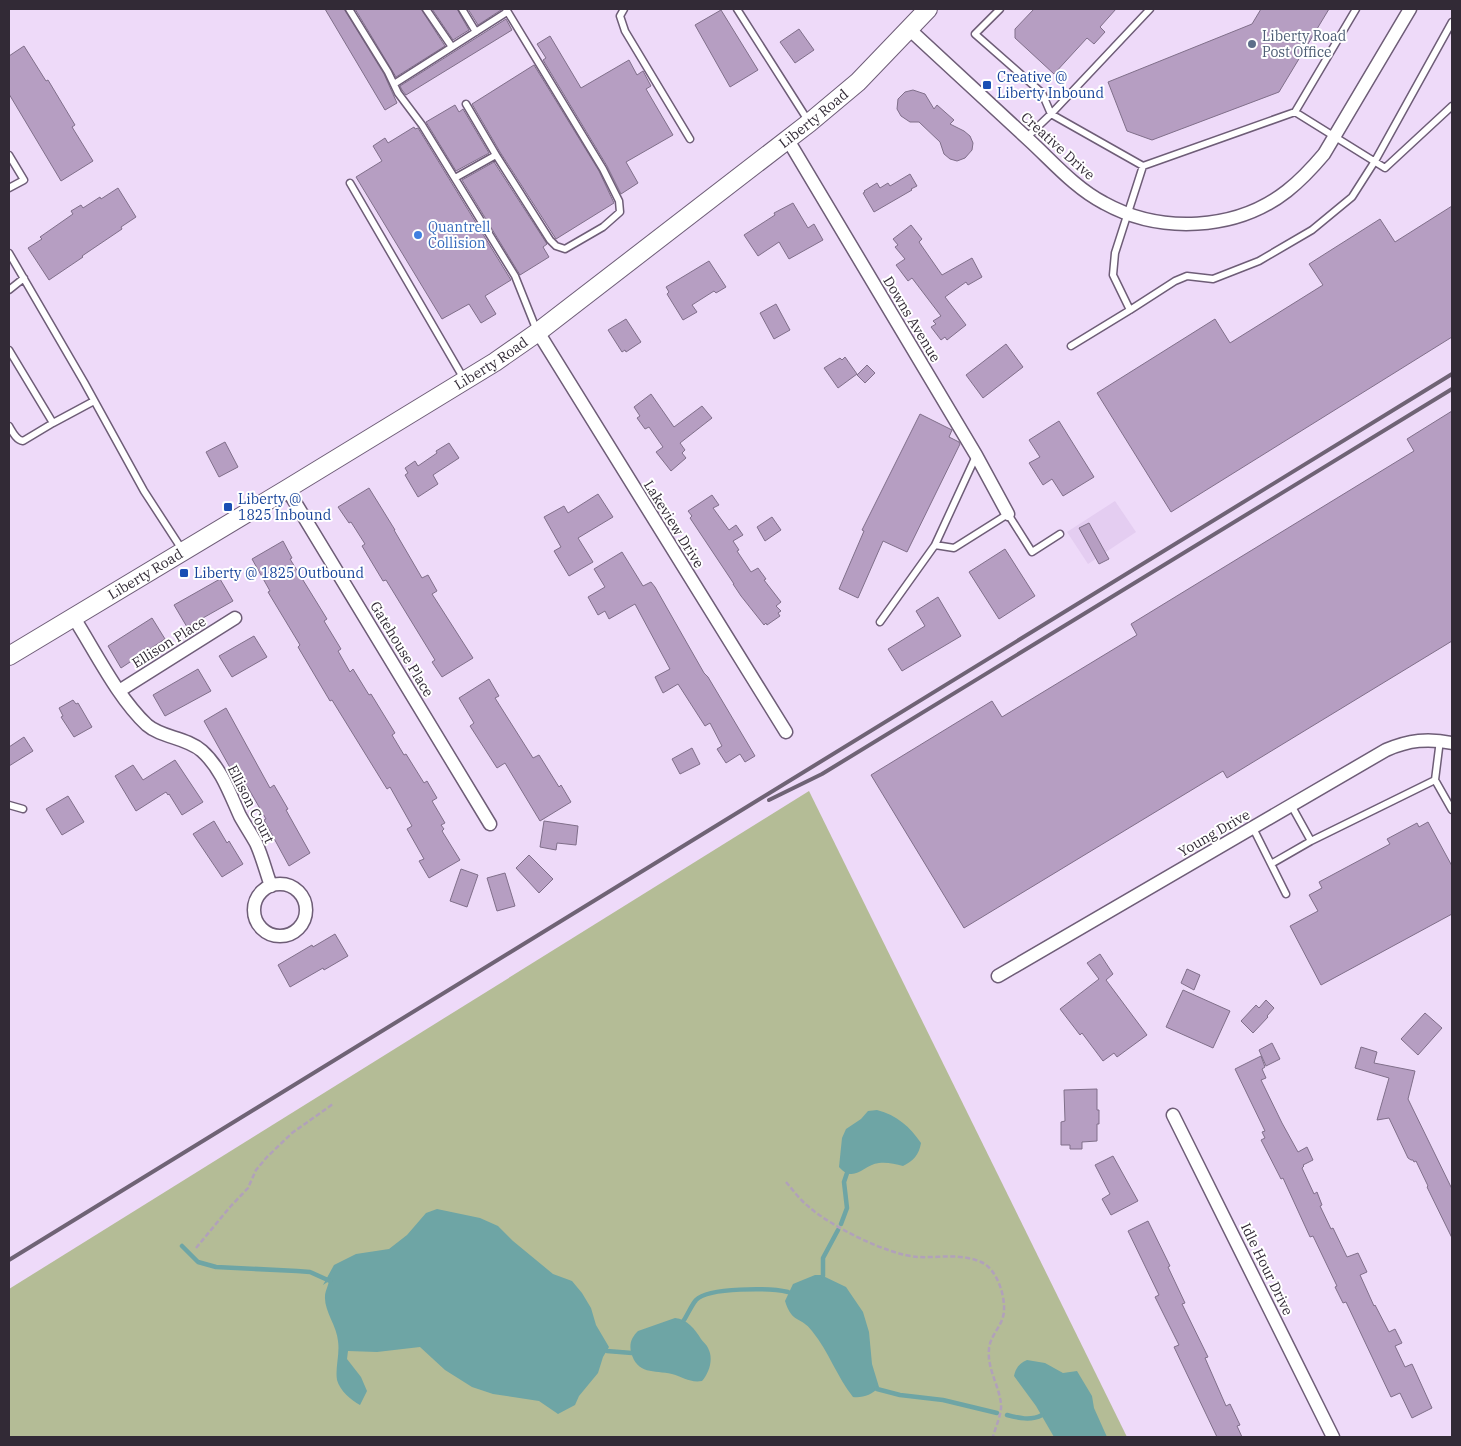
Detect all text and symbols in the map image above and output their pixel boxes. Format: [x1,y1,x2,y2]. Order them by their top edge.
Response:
place label: Liberty Road Post Office [1262,27,1347,61]
marker: Liberty Road Post Office [1246,38,1258,50]
place label: Creative @ Liberty Inbound [997,68,1105,102]
marker: Creative @ Liberty Inbound [981,79,993,91]
street label: Liberty Road [775,85,852,152]
street label: Creative Drive [1017,108,1099,184]
place label: Quantrell Collision [428,218,490,252]
marker: Quantrell Collision [412,229,424,241]
street label: Downs Avenue [879,273,945,365]
street label: Liberty Road [451,333,532,394]
street label: Lakeview Drive [640,477,708,571]
place label: Liberty @ 1825 Inbound [238,490,332,524]
marker: Liberty @ 1825 Inbound [222,501,234,513]
street label: Liberty Road [105,544,186,604]
place label: Liberty @ 1825 Outbound [194,564,364,582]
marker: Liberty @ 1825 Outbound [178,567,190,579]
street label: Gatehouse Place [366,598,438,700]
street label: Ellison Place [129,612,209,672]
street label: Ellison Court [224,762,278,846]
street label: Young Drive [1175,805,1253,861]
street label: Idle Hour Drive [1237,1220,1297,1318]

